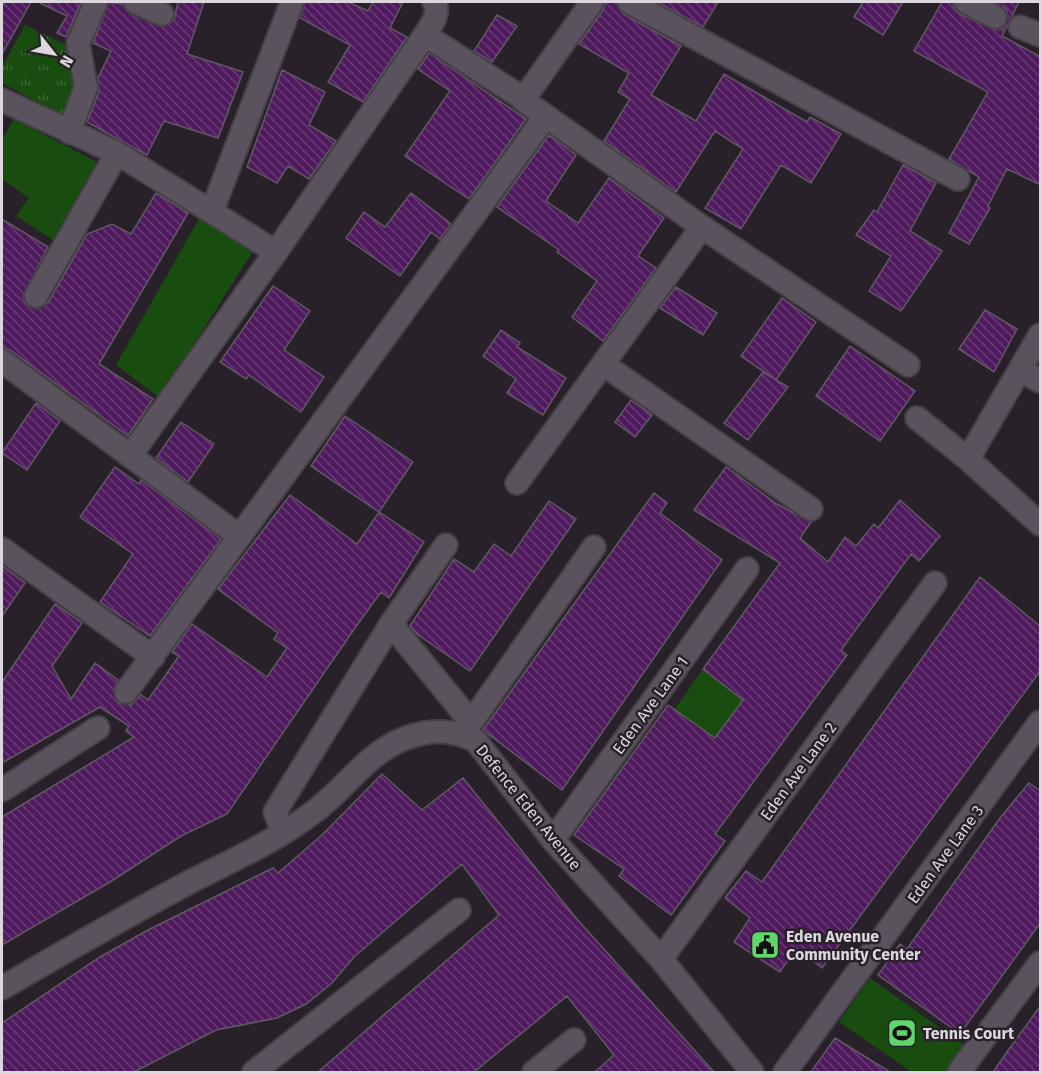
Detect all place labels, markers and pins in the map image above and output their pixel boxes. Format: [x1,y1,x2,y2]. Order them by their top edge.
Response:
place label: Eden Avenue Community Center [786,927,921,964]
public building icon: Eden Avenue Community Center [749,929,781,961]
sports icon: Tennis Court [886,1017,918,1049]
place label: Tennis Court [923,1024,1015,1043]

